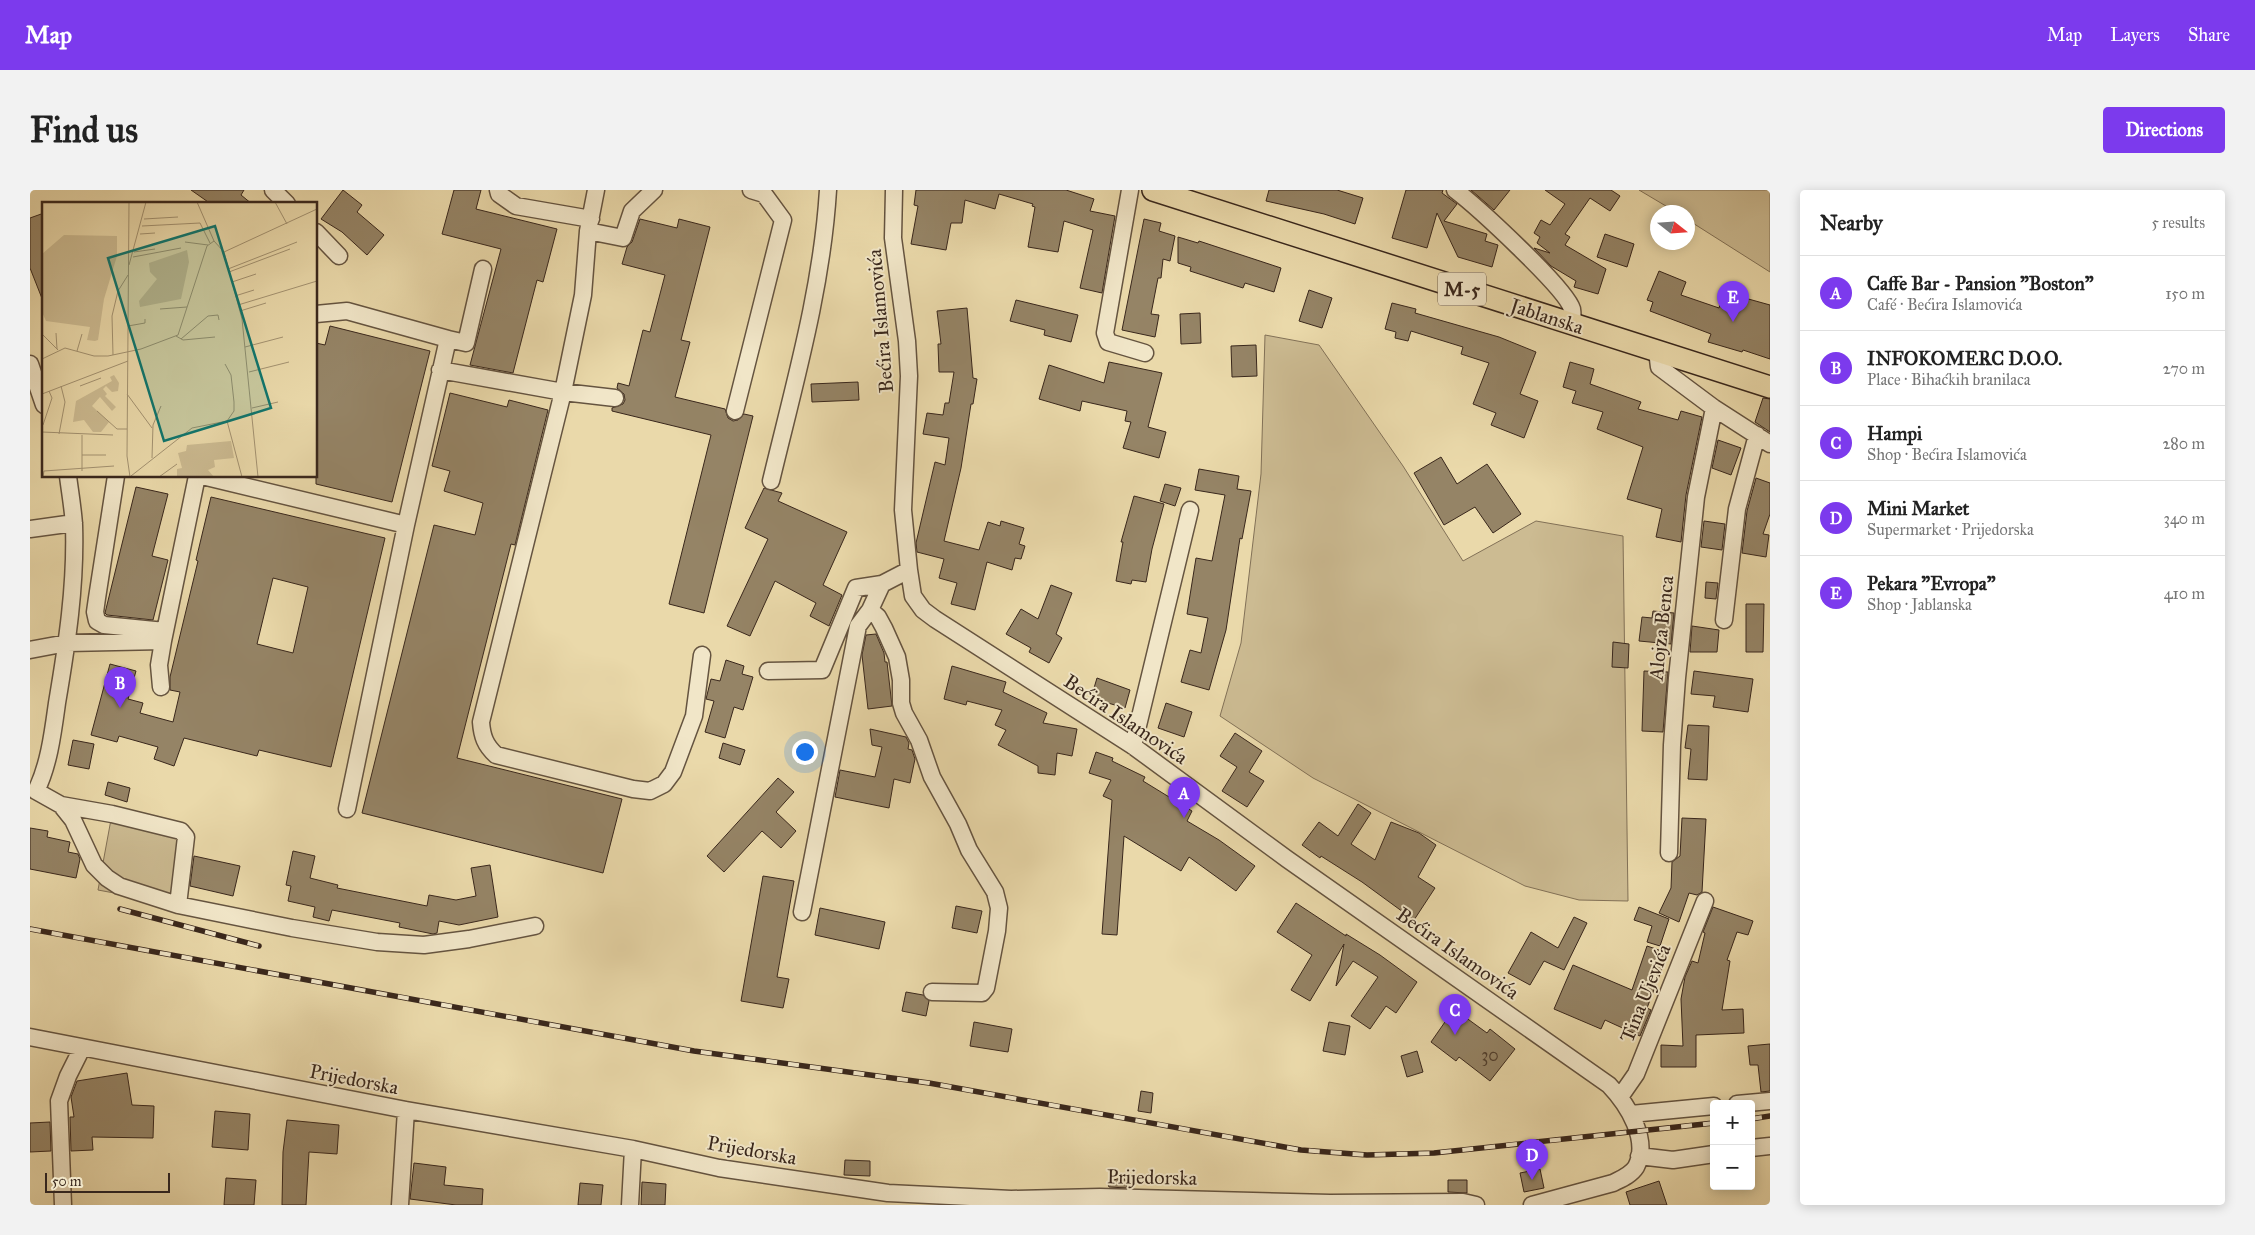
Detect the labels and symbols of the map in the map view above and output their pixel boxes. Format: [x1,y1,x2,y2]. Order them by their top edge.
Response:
inset map [42,202,318,478]
north arrow [1650,205,1695,250]
street label: Bećira Islamovića [862,248,898,394]
road number: M-5 [1438,272,1486,306]
pin: E [1717,281,1749,322]
street label: Jablanska [1505,292,1587,340]
street label: Alojza Benca [1643,574,1678,683]
pin: B [104,667,136,708]
street label: Bećira Islamovića [1060,669,1193,770]
your location [792,739,818,765]
pin: A [1168,777,1200,818]
street label: Bećira Islamovića [1392,902,1524,1004]
street label: Tina Ujevića [1614,940,1676,1046]
pin: C [1439,994,1471,1035]
house number: 30 [1481,1044,1499,1066]
street label: Prijedorska [307,1059,401,1099]
street label: Prijedorska [705,1130,799,1170]
pin: D [1516,1139,1548,1180]
street label: Prijedorska [1107,1164,1198,1190]
scale bar [45,1170,170,1193]

